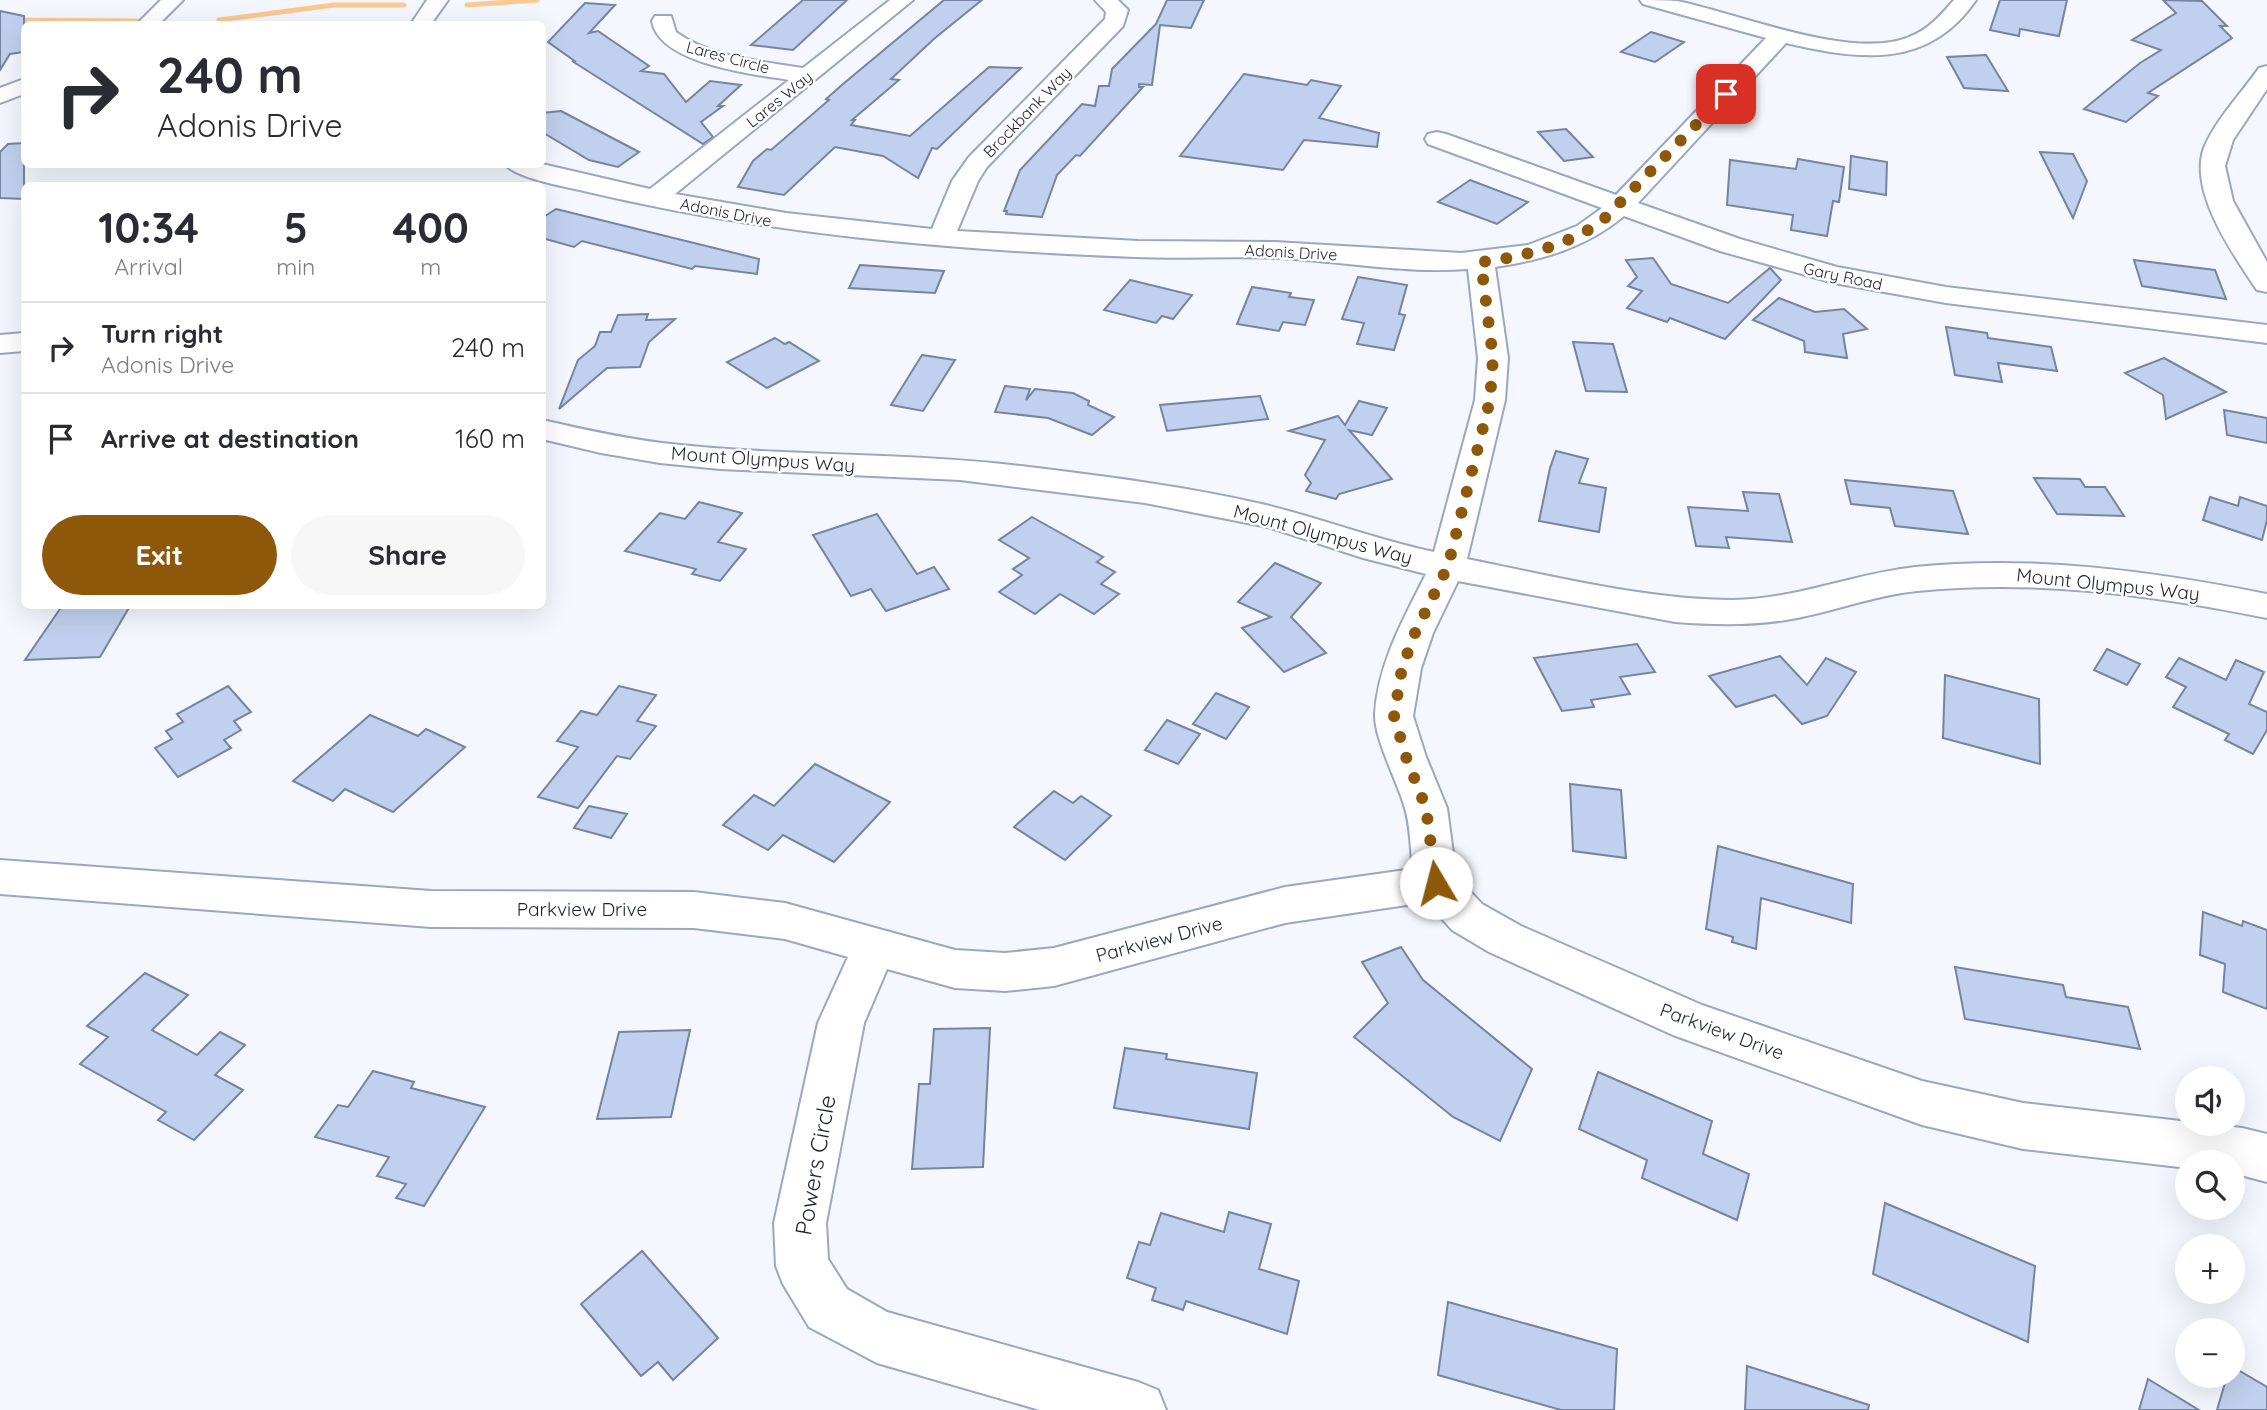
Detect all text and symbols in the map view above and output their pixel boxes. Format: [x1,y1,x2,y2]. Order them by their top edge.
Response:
street label: Lares Circle [684,36,772,78]
text: 240 m [157,44,303,105]
icon: right [42,49,133,140]
street label: Brockbank Way [979,62,1075,162]
pin [1696,64,1756,124]
street label: Lares Way [742,66,816,132]
icon: arrive [1707,75,1745,113]
text: Adonis Drive [157,105,343,145]
street label: Adonis Drive [679,193,773,231]
text: 10:34 [98,201,199,254]
text: 5 [284,201,308,254]
text: 400 [393,201,469,254]
street label: Adonis Drive [1244,240,1338,264]
text: Arrival [114,252,183,281]
text: min [276,252,315,281]
text: m [420,252,441,281]
street label: Gary Road [1802,258,1884,294]
text: Turn right [101,317,223,350]
icon: right [42,329,80,367]
text: 240 m [451,331,525,364]
text: Adonis Drive [101,350,234,379]
icon: arrive [42,420,80,458]
text: Arrive at destination [101,422,359,455]
text: 160 m [455,422,525,455]
street label: Mount Olympus Way [670,441,856,477]
street label: Mount Olympus Way [1231,499,1415,569]
button: Exit [42,515,277,595]
button: Share [291,515,525,595]
street label: Mount Olympus Way [2015,562,2201,606]
position arrow [1399,846,1473,920]
street label: Parkview Drive [517,897,647,921]
street label: Parkview Drive [1093,911,1225,967]
street label: Parkview Drive [1657,997,1787,1065]
map controls [2175,1066,2245,1388]
button: sound [2175,1066,2245,1136]
street label: Powers Circle [788,1093,842,1237]
button: search [2175,1150,2245,1220]
button: + [2175,1234,2245,1304]
button: − [2175,1318,2245,1388]

